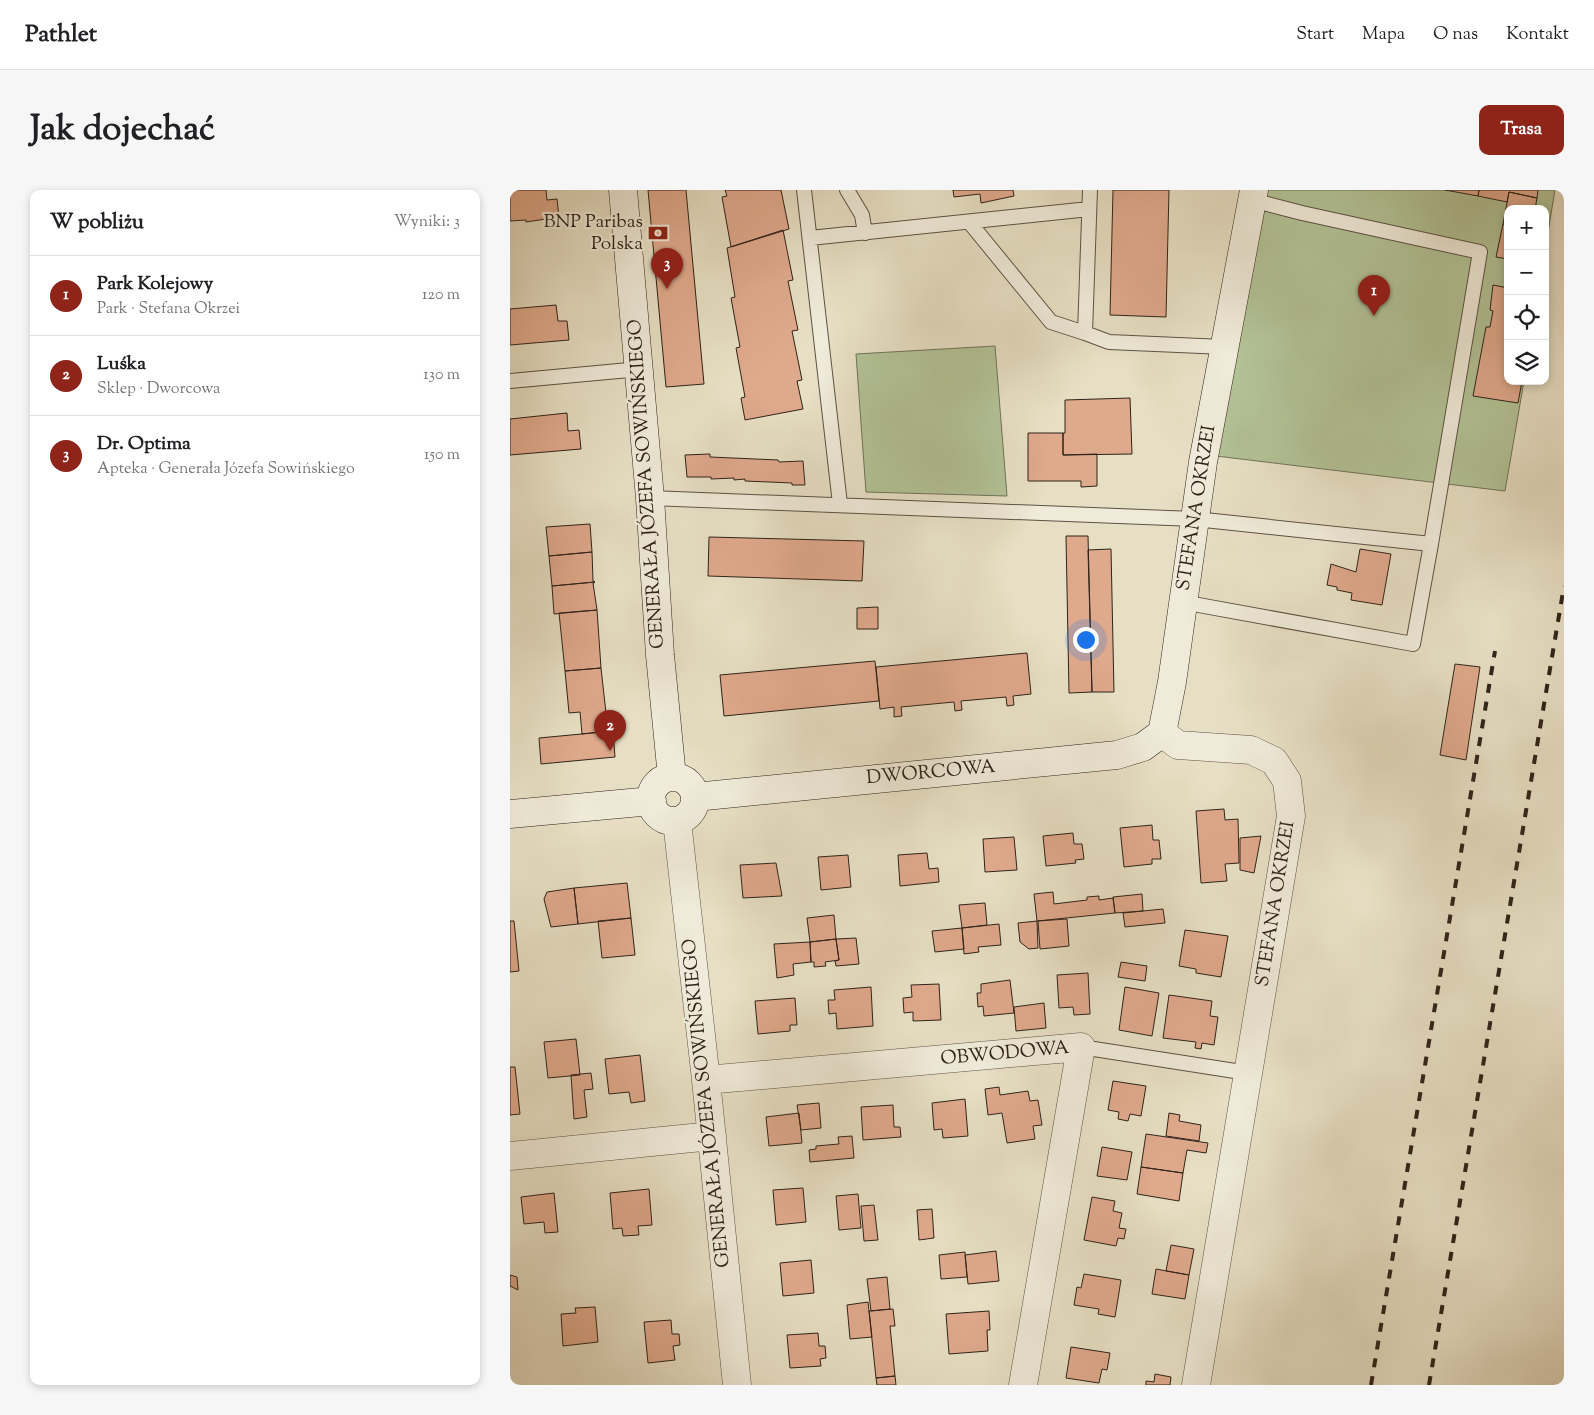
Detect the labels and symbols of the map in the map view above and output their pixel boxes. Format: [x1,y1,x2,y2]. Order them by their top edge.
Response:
place label: BNP Paribas Polska [543,209,643,258]
bank icon: BNP Paribas Polska [647,222,669,244]
pin: 3 [651,248,683,289]
pin: 1 [1358,275,1390,316]
street label: GENERAŁA JÓZEFA SOWIŃSKIEGO [622,318,672,650]
street label: STEFANA OKRZEI [1171,423,1223,593]
your location [1073,627,1099,653]
pin: 2 [594,710,626,751]
street label: DWORCOWA [865,754,997,792]
street label: STEFANA OKRZEI [1250,819,1302,989]
street label: GENERAŁA JÓZEFA SOWIŃSKIEGO [676,937,738,1269]
street label: OBWODOWA [939,1035,1071,1073]

